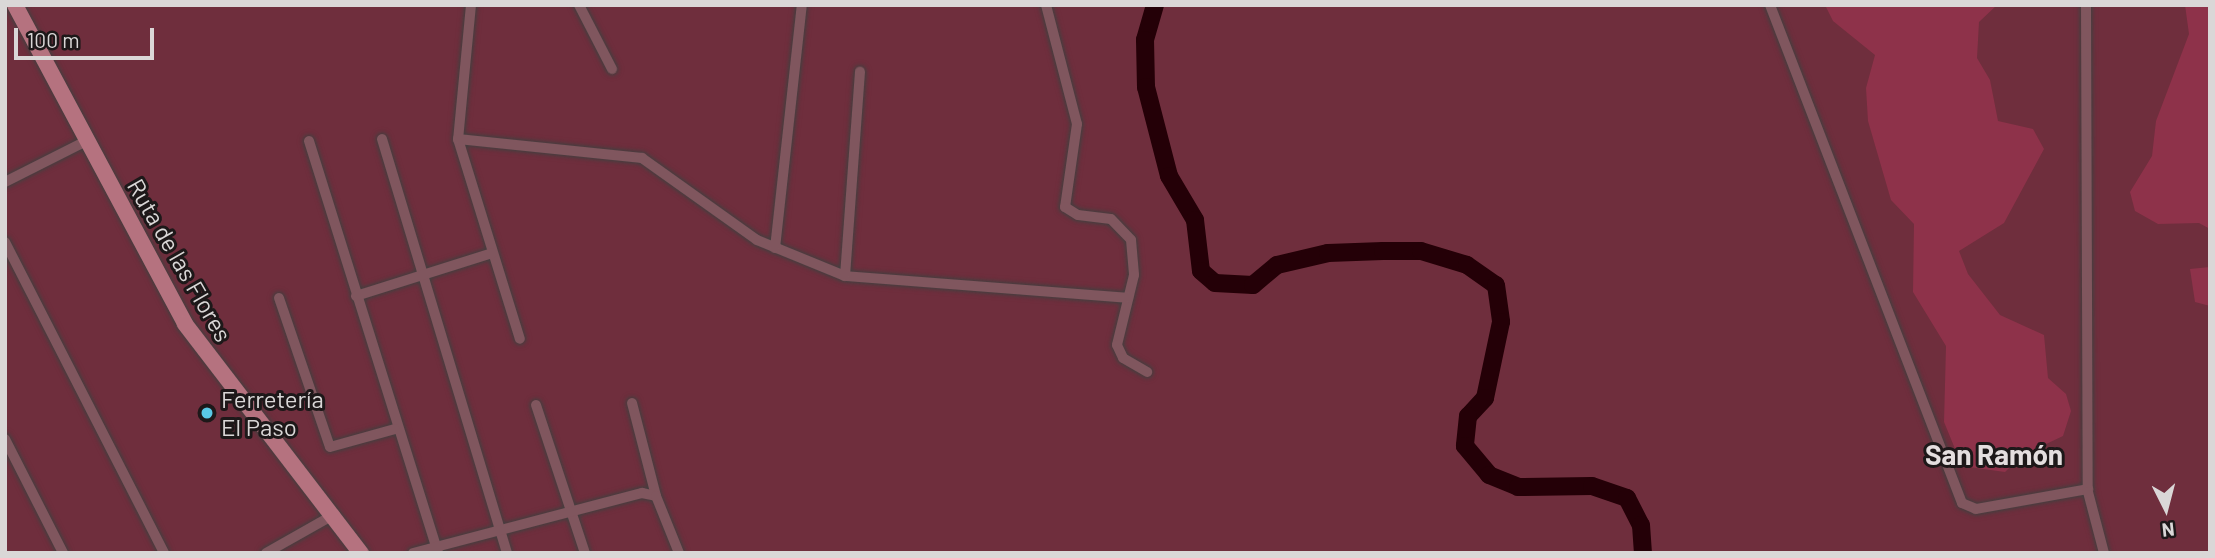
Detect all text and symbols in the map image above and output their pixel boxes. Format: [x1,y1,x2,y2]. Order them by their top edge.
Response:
scale bar [18,14,158,58]
text: 100 m [27,27,80,52]
street label: Ruta de las Flores [122,173,238,347]
place label: Ferretería El Paso [221,385,324,441]
marker: Ferretería El Paso [199,405,215,421]
district label: San Ramón [1925,437,2063,471]
north arrow [2131,474,2201,544]
text: N [2161,518,2176,542]

